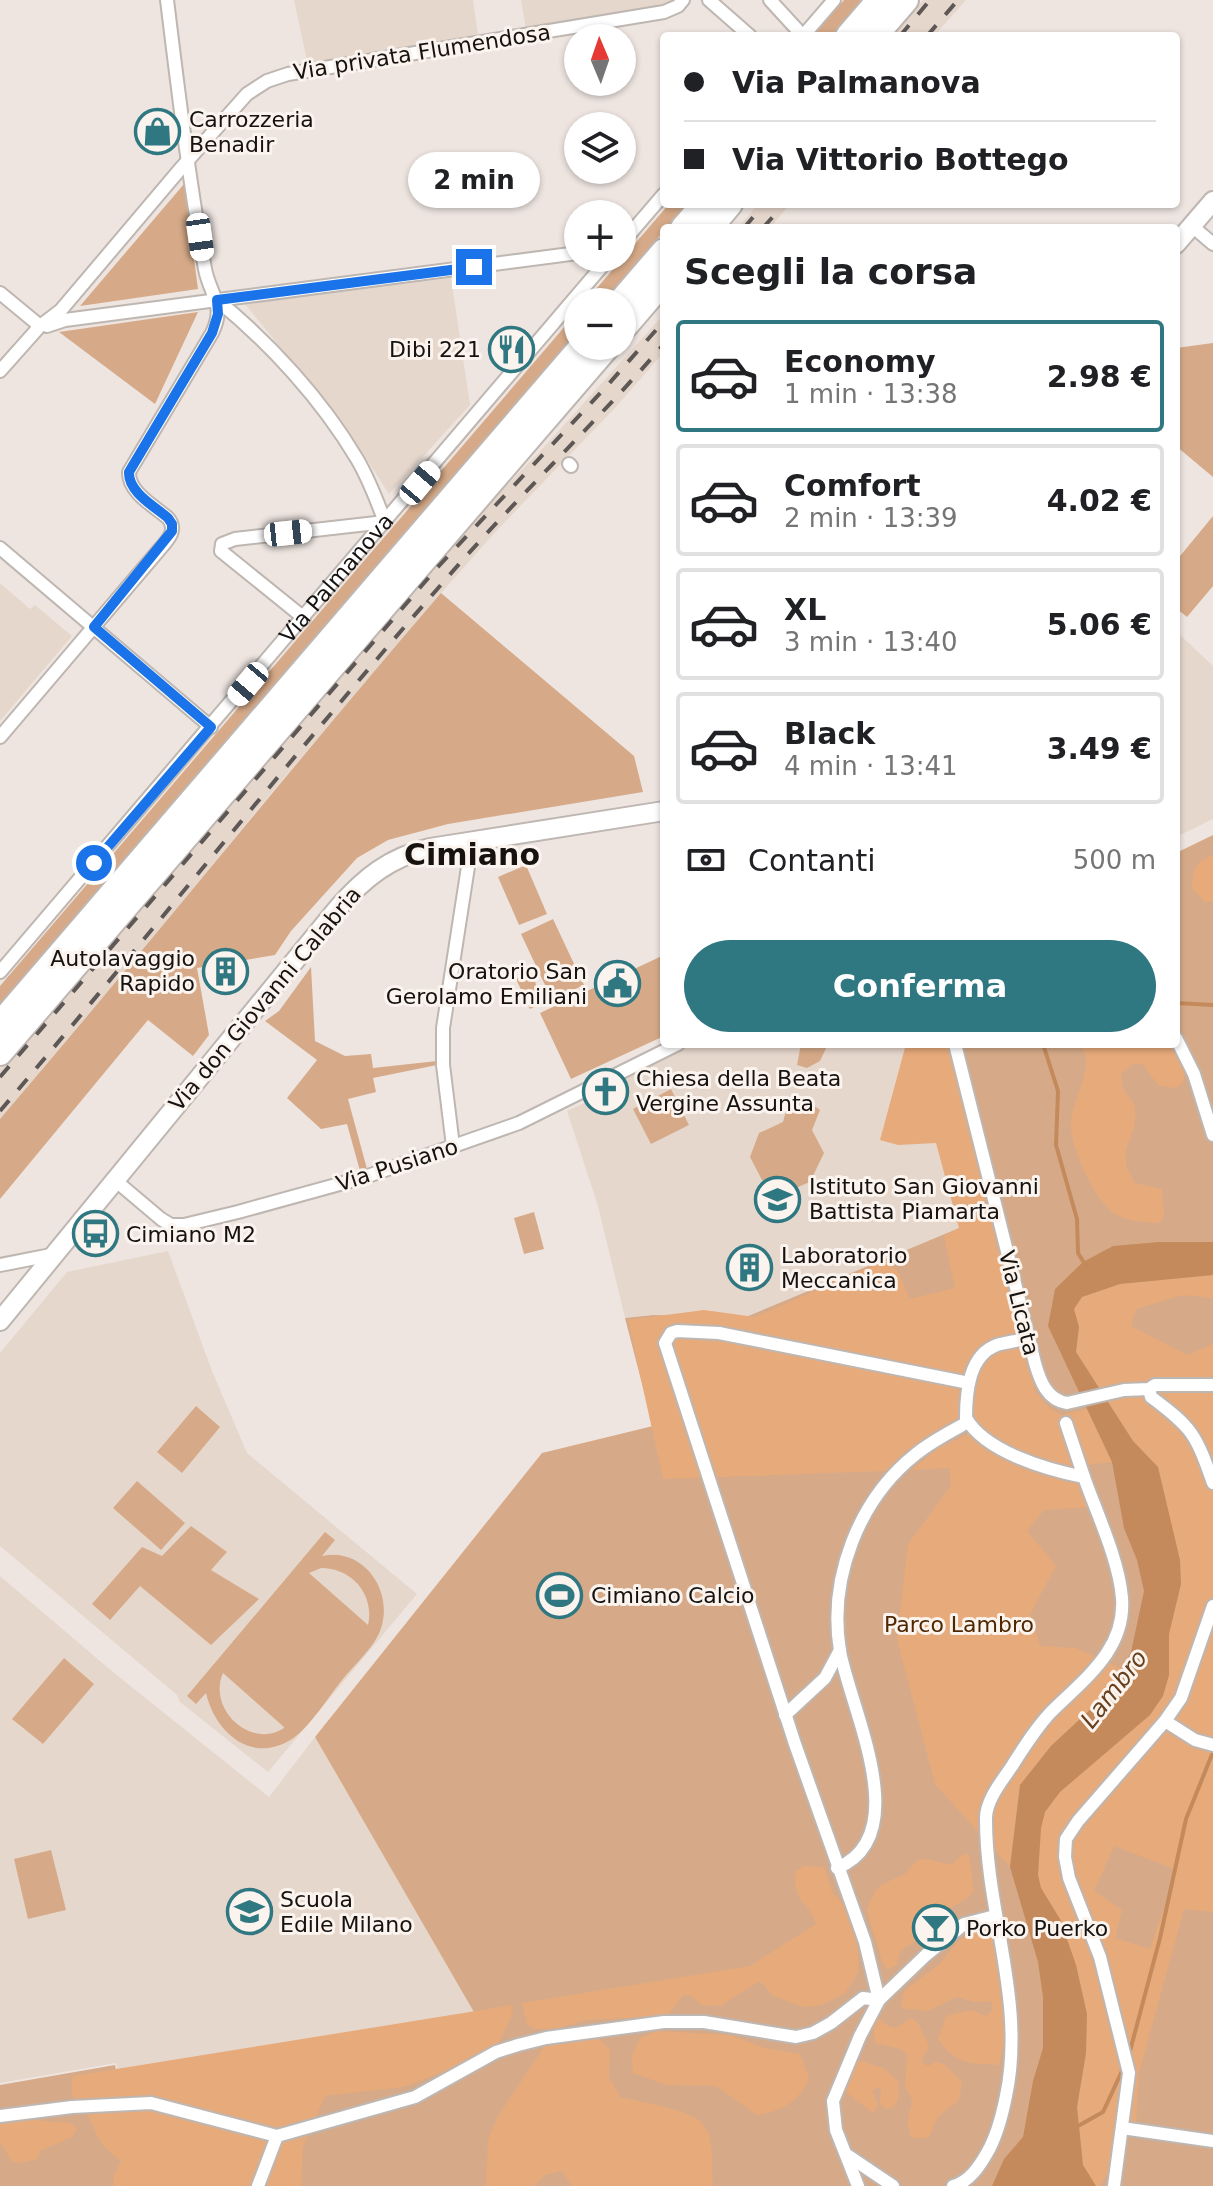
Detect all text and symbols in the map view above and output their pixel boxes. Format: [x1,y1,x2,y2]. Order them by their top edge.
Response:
street label: Via privata Flumendosa [292,19,552,85]
north arrow [564,24,636,96]
map controls [564,24,636,360]
text: Via Palmanova [732,65,981,100]
place label: Carrozzeria Benadir [189,107,314,157]
shop icon: Carrozzeria Benadir [134,108,182,156]
button: layers [564,112,636,184]
text: Via Vittorio Bottego [732,142,1069,177]
callout: 2 min [408,151,540,207]
text: 2 min [433,165,515,195]
button: + [564,200,636,272]
car [185,212,215,262]
route end [456,249,492,285]
text: Scegli la corsa [684,251,977,292]
button: − [564,288,636,360]
restaurant icon: Dibi 221 [488,325,536,373]
place label: Dibi 221 [389,337,481,362]
icon: car [688,340,760,412]
text: Economy [784,344,936,379]
text: 2.98 € [1047,359,1152,394]
text: 1 min · 13:38 [784,379,958,409]
car [395,457,445,509]
icon: car [688,464,760,536]
text: Comfort [784,468,921,503]
text: 4.02 € [1047,483,1152,518]
text: 2 min · 13:39 [784,503,958,533]
street label: Via Palmanova [274,508,398,648]
car [263,519,313,547]
icon: car [688,588,760,660]
text: XL [784,592,826,627]
text: 5.06 € [1047,607,1152,642]
text: 3 min · 13:40 [784,627,958,657]
car [223,658,273,710]
icon: car [688,712,760,784]
text: Black [784,716,875,751]
text: 3.49 € [1047,731,1152,766]
text: 4 min · 13:41 [784,751,958,781]
district label: Cimiano [404,837,540,872]
icon: cash [684,838,728,882]
text: Contanti [748,843,876,878]
route start [76,845,112,881]
text: 500 m [1073,845,1156,875]
street label: Via don Giovanni Calabria [164,882,366,1116]
button: Conferma [684,940,1156,1032]
place label: Autolavaggio Rapido [50,946,195,996]
building icon: Autolavaggio Rapido [202,947,250,995]
place label: Oratorio San Gerolamo Emiliani [386,959,587,1009]
public building icon: Oratorio San Gerolamo Emiliani [594,960,642,1008]
place label: Chiesa della Beata Vergine Assunta [636,1066,841,1116]
church icon: Chiesa della Beata Vergine Assunta [581,1067,629,1115]
street label: Via Pusiano [333,1134,461,1196]
place label: Istituto San Giovanni Battista Piamarta [809,1174,1039,1224]
school or university icon: Istituto San Giovanni Battista Piamarta [754,1175,802,1223]
bus stop icon: Cimiano M2 [71,1210,119,1258]
place label: Cimiano M2 [126,1222,256,1247]
place label: Laboratorio Meccanica [781,1243,907,1293]
building icon: Laboratorio Meccanica [726,1244,774,1292]
street label: Via Licata [994,1248,1044,1358]
sports icon: Cimiano Calcio [536,1571,584,1619]
place label: Cimiano Calcio [591,1583,755,1608]
park label: Parco Lambro [884,1612,1034,1637]
water label: Lambro [1075,1644,1153,1734]
place label: Scuola Edile Milano [280,1887,413,1937]
school or university icon: Scuola Edile Milano [225,1888,273,1936]
bar icon: Porko Puerko [911,1904,959,1952]
place label: Porko Puerko [966,1916,1108,1941]

